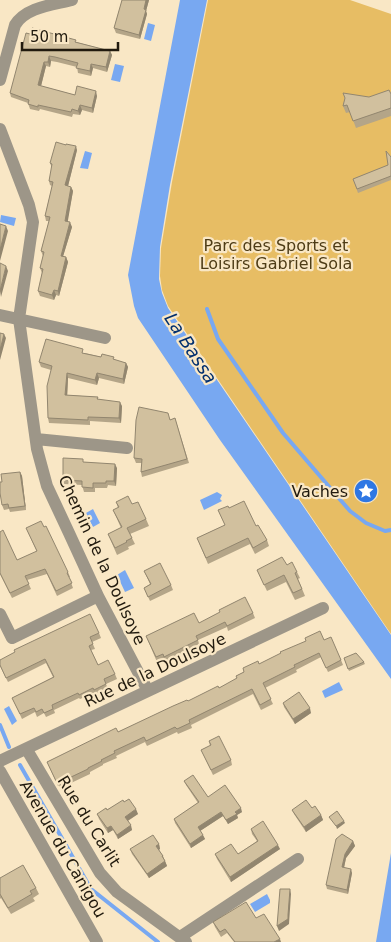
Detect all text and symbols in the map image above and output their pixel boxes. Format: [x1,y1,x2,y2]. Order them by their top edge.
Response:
scale bar [22,20,119,52]
text: 50 m [30,28,68,46]
park label: Parc des Sports et Loisirs Gabriel Sola [200,236,352,273]
water label: La Bassa [160,309,222,387]
street label: Chemin de la Doulsoye [54,472,150,648]
place icon: Vaches [353,478,379,504]
place label: Vaches [291,482,348,501]
street label: Rue de la Doulsoye [81,629,229,711]
street label: Rue du Carlit [53,772,125,870]
street label: Avenue du Canigou [16,777,110,921]

